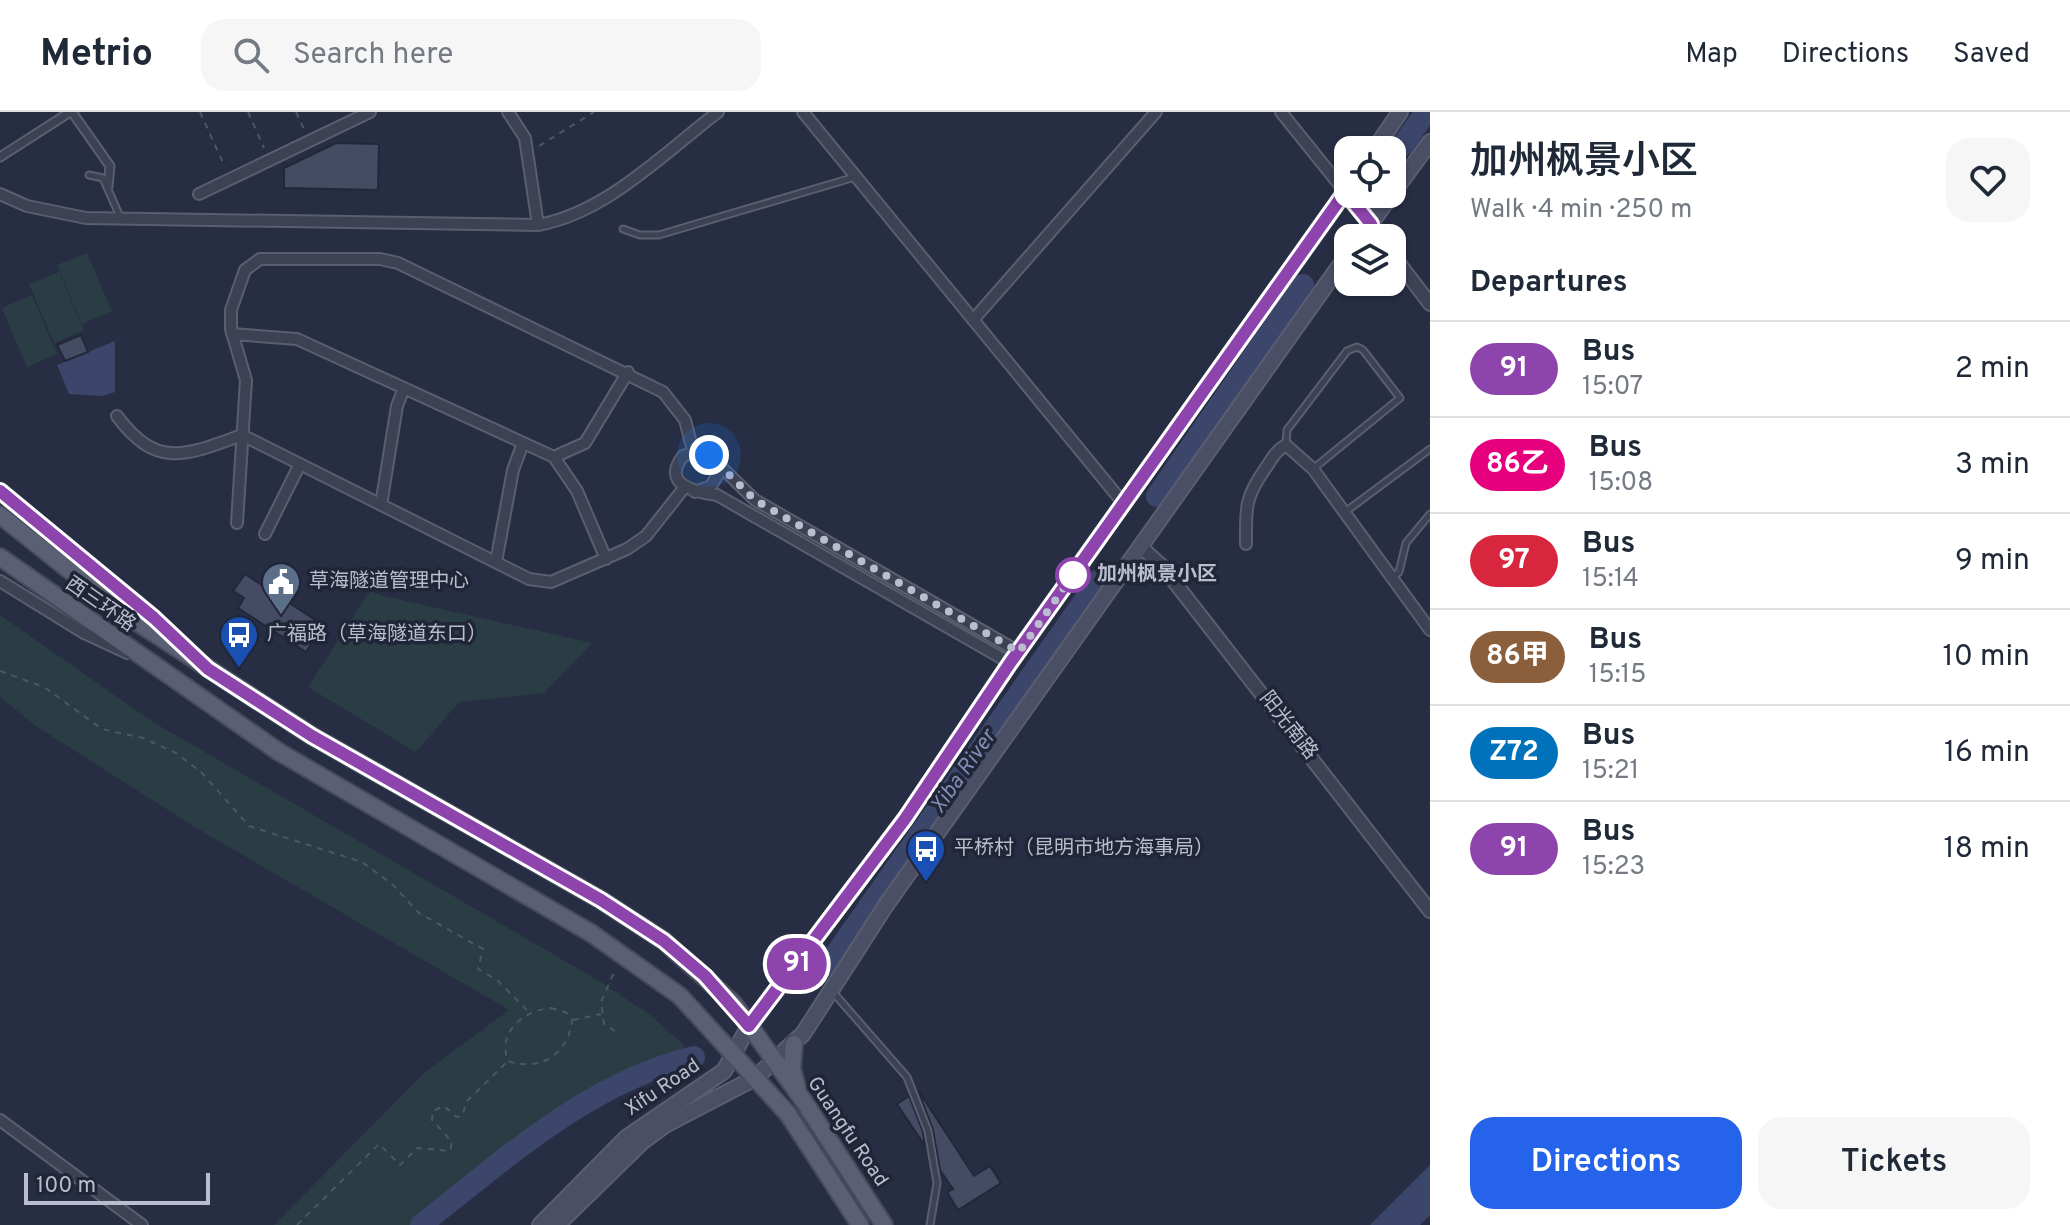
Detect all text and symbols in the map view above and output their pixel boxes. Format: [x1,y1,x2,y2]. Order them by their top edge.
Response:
search box [201,19,761,91]
text: Metrio [40,31,153,80]
icon: search [229,33,273,77]
text: Search here [293,37,453,74]
text: Map [1685,37,1738,73]
text: Directions [1782,37,1909,73]
text: Saved [1953,37,2030,73]
map controls [1334,136,1406,296]
button: locate [1334,136,1406,208]
button: heart [1946,138,2030,222]
text: 加州枫景小区 [1470,139,1698,188]
text: Walk · 4 min · 250 m [1470,194,1692,227]
button: layers [1334,224,1406,296]
text: Departures [1470,265,1628,302]
text: Bus [1582,334,1635,371]
text: 91 [1500,351,1528,387]
text: 2 min [1955,351,2030,388]
text: 15:07 [1582,371,1643,404]
text: Bus [1589,430,1642,467]
your location [689,435,729,475]
text: 86乙 [1486,447,1549,483]
text: 3 min [1955,447,2030,484]
text: 15:08 [1589,467,1653,500]
text: Bus [1582,526,1635,563]
text: 97 [1498,543,1530,579]
text: 9 min [1955,543,2030,580]
marker: 加州枫景小区 [1056,558,1090,592]
public building icon: 草海隧道管理中心 [260,561,302,616]
place label: 加州枫景小区 [1097,562,1217,588]
text: 15:14 [1582,563,1639,596]
place label: 草海隧道管理中心 [309,569,469,595]
street label: 西三环路 [60,571,140,639]
bus stop icon: 广福路（草海隧道东口） [218,614,260,669]
place label: 广福路（草海隧道东口） [267,622,487,648]
text: Bus [1589,622,1642,659]
text: 86甲 [1486,639,1549,675]
text: 10 min [1943,639,2030,676]
text: 15:15 [1589,659,1646,692]
street label: 阳光南路 [1253,686,1323,766]
text: Bus [1582,718,1635,755]
water label: Xiba River [925,724,1003,819]
text: Z72 [1489,735,1539,771]
text: 16 min [1944,735,2030,772]
text: 15:21 [1582,755,1639,788]
text: Bus [1582,814,1635,851]
bus stop icon: 平桥村（昆明市地方海事局） [905,828,947,883]
text: 91 [1500,831,1528,867]
text: 18 min [1944,831,2030,868]
place label: 平桥村（昆明市地方海事局） [954,836,1214,862]
text: 15:23 [1582,851,1645,884]
line badge: 91 [761,938,833,990]
text: 91 [783,946,811,982]
street label: Xifu Road [620,1053,706,1123]
street label: Guangfu Road [801,1072,893,1192]
button: Directions [1470,1117,1742,1209]
button: Tickets [1758,1117,2030,1209]
scale bar [24,1169,210,1205]
text: 100 m [36,1173,96,1200]

